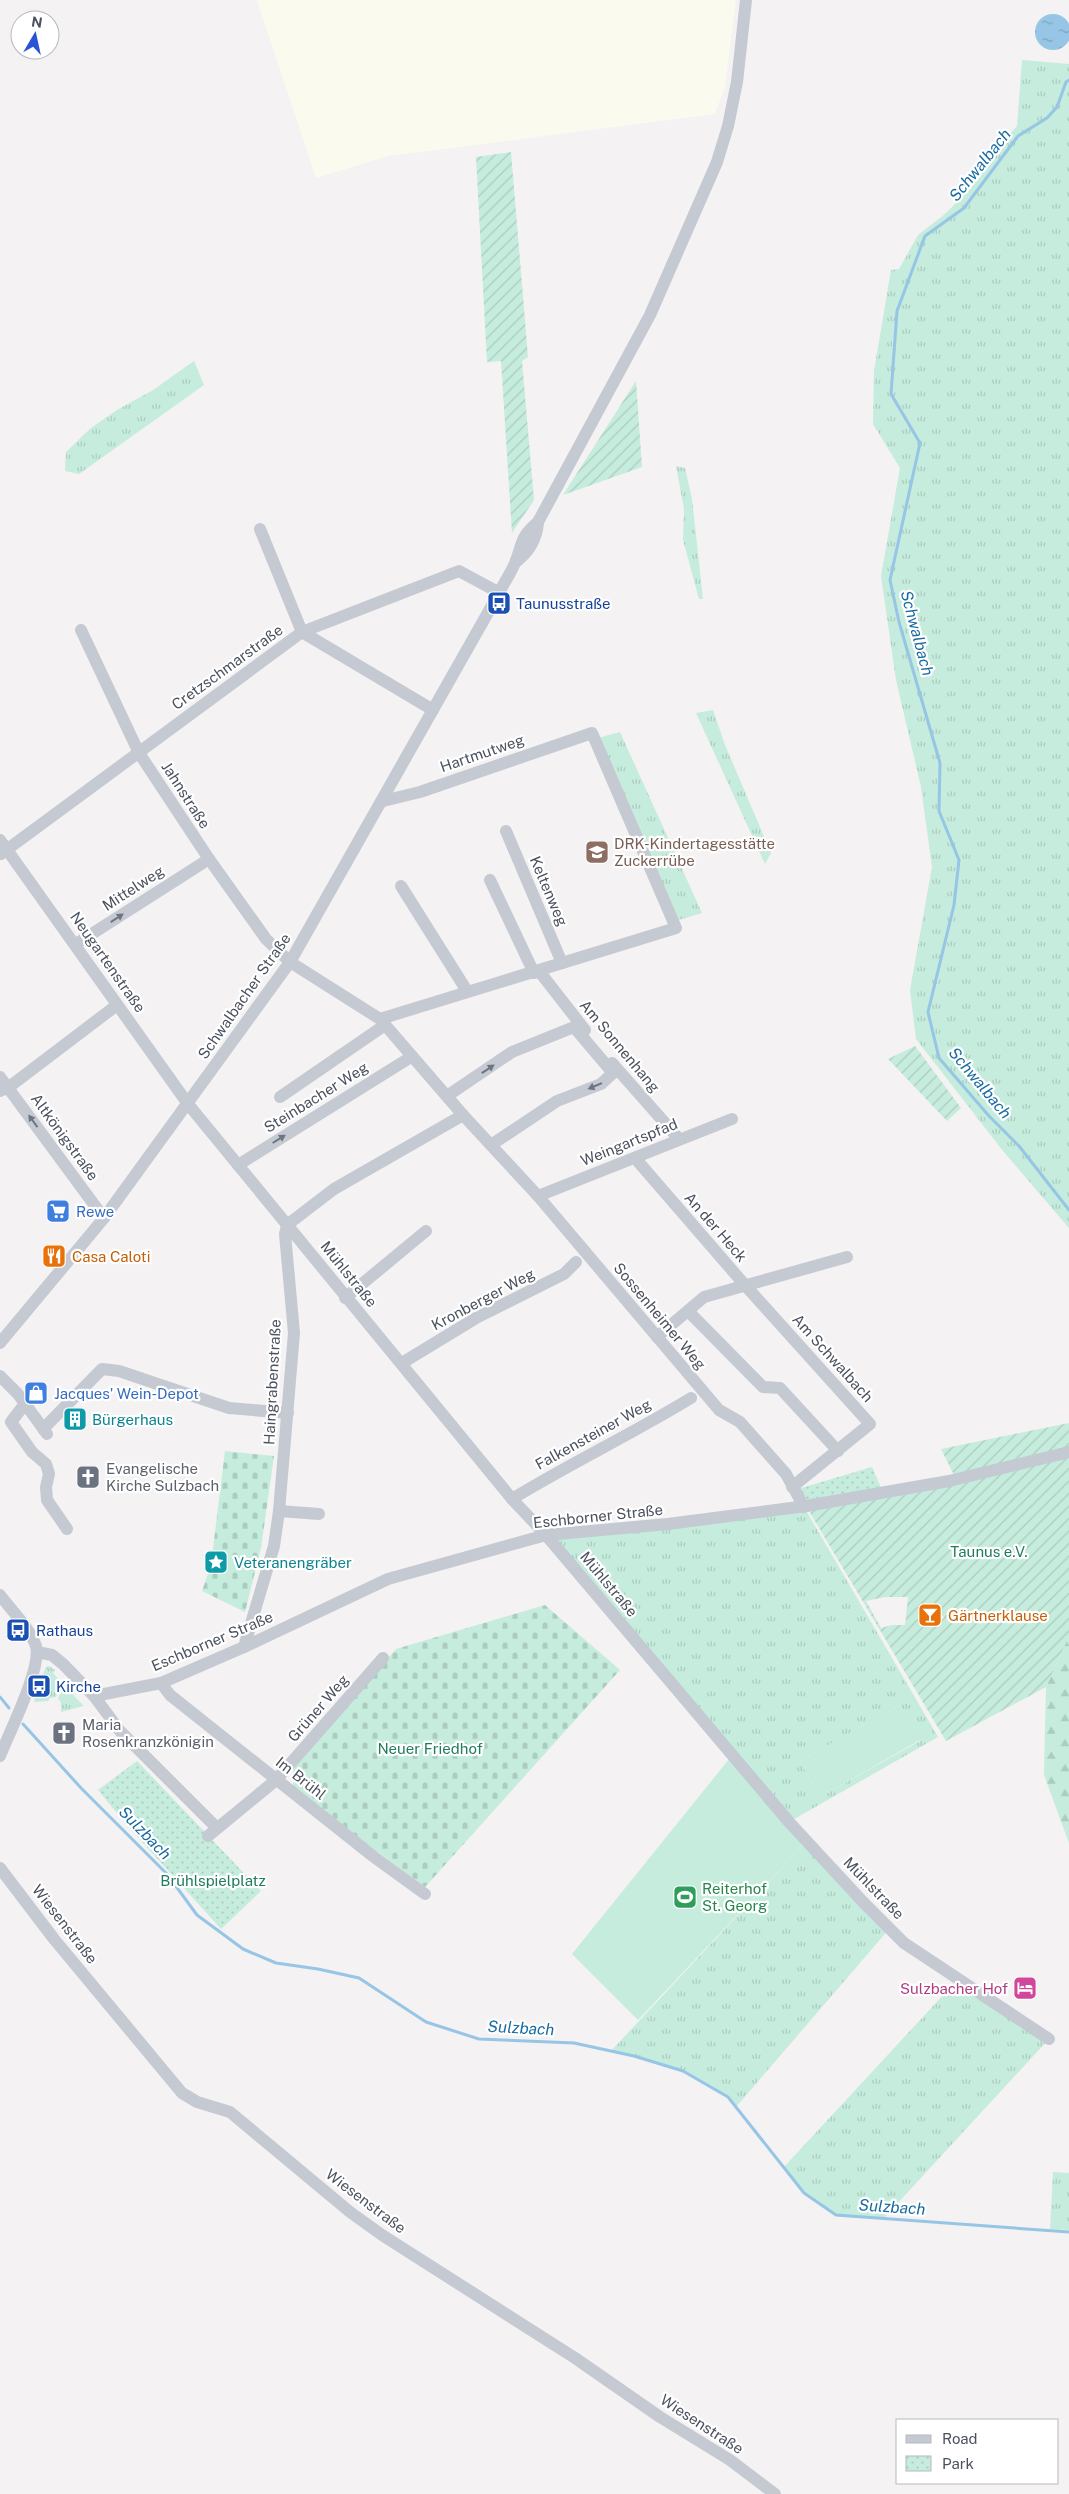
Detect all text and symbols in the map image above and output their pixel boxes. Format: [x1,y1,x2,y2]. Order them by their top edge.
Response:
north arrow [10,10,60,60]
text: N [30,13,44,31]
water label: Schwalbach [945,125,1015,205]
water label: Schwalbach [897,588,937,678]
bus stop icon: Taunusstraße [486,590,512,616]
place label: Taunusstraße [516,595,611,612]
street label: Cretzschmarstraße [168,621,286,713]
street label: Hartmutweg [438,731,526,775]
street label: Jahnstraße [158,759,214,831]
place label: DRK-Kindertagesstätte Zuckerrübe [614,835,775,869]
school or university icon: DRK-Kindertagesstätte Zuckerrübe [584,839,610,865]
street label: Keltenweg [527,854,571,928]
street label: Mittelweg [99,862,167,914]
street label: Neugartenstraße [67,909,149,1015]
one-way arrow [110,913,123,923]
street label: Schwalbacher Straße [194,930,294,1062]
street label: Am Sonnenhang [576,996,664,1096]
water label: Schwalbach [945,1043,1015,1123]
street label: Steinbacher Weg [261,1058,371,1136]
one-way arrow [481,1064,494,1074]
one-way arrow [588,1082,602,1090]
street label: Altkönigstraße [28,1090,102,1184]
one-way arrow [28,1115,39,1128]
street label: Weingartspfad [578,1115,680,1169]
one-way arrow [272,1134,285,1144]
street label: An der Heck [681,1189,751,1265]
supermarket icon: Rewe [45,1198,71,1224]
place label: Rewe [76,1203,114,1220]
street label: Mühlstraße [317,1238,381,1310]
restaurant icon: Casa Caloti [41,1243,67,1269]
place label: Casa Caloti [72,1248,150,1265]
street label: Sossenheimer Weg [610,1259,710,1373]
street label: Kronberger Weg [429,1265,537,1333]
street label: Am Schwalbach [789,1311,877,1405]
street label: Haingrabenstraße [260,1319,284,1445]
shop icon: Jacques' Wein-Depot [23,1380,49,1406]
place label: Jacques' Wein-Depot [54,1385,199,1402]
street label: Falkensteiner Weg [532,1395,654,1473]
building icon: Bürgerhaus [62,1406,88,1432]
place label: Bürgerhaus [92,1411,173,1428]
place label: Evangelische Kirche Sulzbach [106,1460,219,1494]
church icon: Evangelische Kirche Sulzbach [75,1464,101,1490]
street label: Eschborner Straße [532,1501,664,1531]
park label: Taunus e.V. [950,1543,1028,1560]
street label: Mühlstraße [577,1548,641,1620]
place icon: Veteranengräber [203,1549,229,1575]
place label: Veteranengräber [234,1554,352,1571]
bar icon: Gärtnerklause [917,1602,943,1628]
place label: Gärtnerklause [948,1607,1048,1624]
street label: Eschborner Straße [149,1608,275,1674]
bus stop icon: Rathaus [5,1617,31,1643]
place label: Rathaus [36,1622,93,1639]
street label: Grüner Weg [284,1671,352,1745]
bus stop icon: Kirche [26,1673,52,1699]
place label: Kirche [56,1678,101,1695]
place label: Maria Rosenkranzkönigin [82,1716,214,1750]
church icon: Maria Rosenkranzkönigin [51,1720,77,1746]
park label: Neuer Friedhof [377,1740,483,1757]
street label: Im Brühl [273,1753,329,1803]
water label: Sulzbach [115,1802,175,1864]
street label: Mühlstraße [840,1853,908,1923]
park label: Brühlspielplatz [160,1872,266,1889]
place label: Reiterhof St. Georg [702,1880,767,1914]
street label: Wiesenstraße [29,1881,101,1967]
sports icon: Reiterhof St. Georg [672,1884,698,1910]
hotel icon: Sulzbacher Hof [1012,1975,1038,2001]
place label: Sulzbacher Hof [900,1980,1008,1997]
water label: Sulzbach [487,2017,555,2039]
street label: Wiesenstraße [323,2165,409,2237]
water label: Sulzbach [858,2195,926,2219]
street label: Wiesenstraße [657,2391,747,2457]
legend [896,2419,1059,2484]
text: Road [942,2430,978,2447]
text: Park [942,2455,974,2472]

